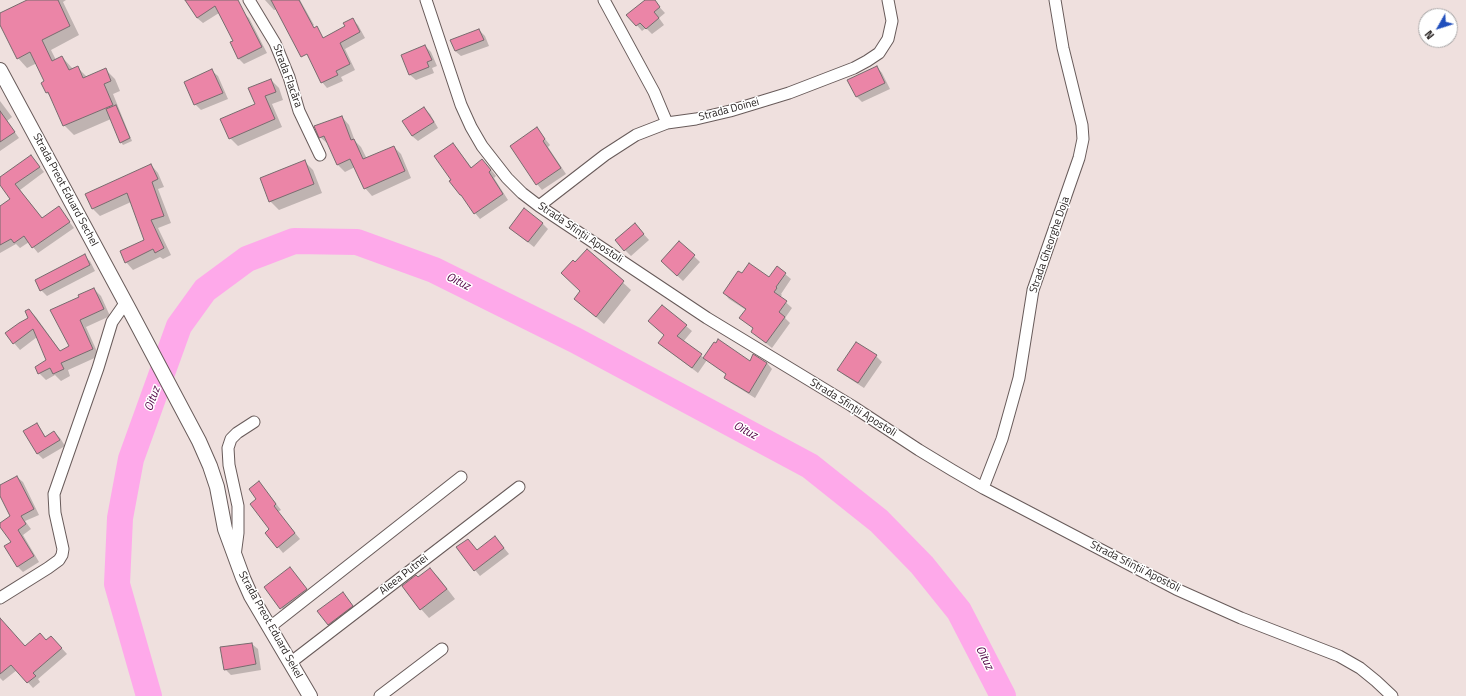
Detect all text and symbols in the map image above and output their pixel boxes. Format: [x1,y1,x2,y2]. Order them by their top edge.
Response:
north arrow [1418,8,1458,48]
text: N [1421,27,1438,43]
street label: Strada Flacăra [269,43,305,109]
street label: Strada Doinei [697,96,761,124]
street label: Strada Preot Eduard Sechel [30,131,100,249]
street label: Strada Gheorghe Doja [1027,195,1073,295]
street label: Strada Sfinții Apostoli [535,200,625,266]
water label: Oituz [444,270,472,294]
street label: Strada Sfinții Apostoli [807,376,899,440]
water label: Oituz [142,385,164,413]
water label: Oituz [731,419,759,443]
street label: Strada Sfinții Apostoli [1088,539,1182,595]
street label: Aleea Putnei [377,552,431,598]
street label: Strada Preot Eduard Sekel [235,569,305,681]
water label: Oituz [972,644,996,672]

